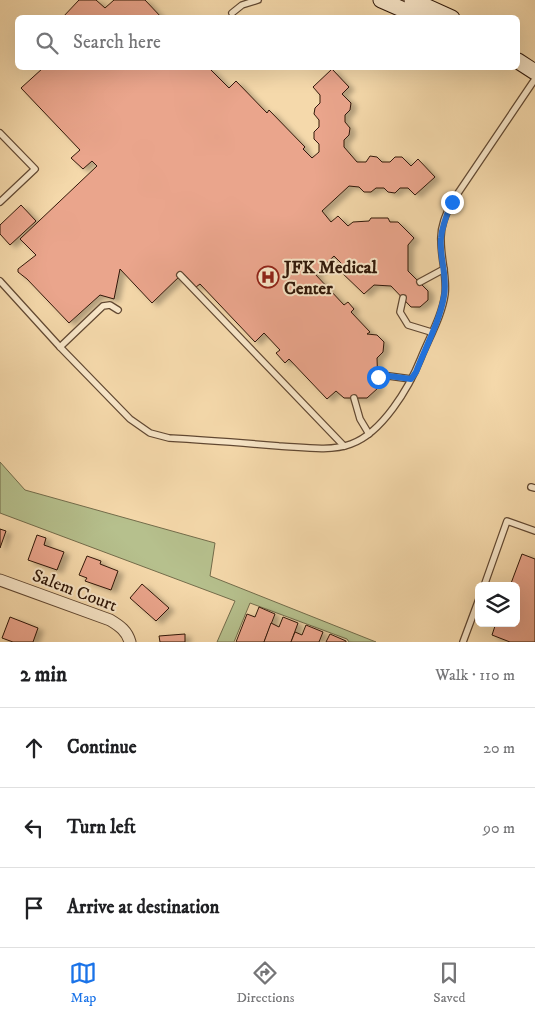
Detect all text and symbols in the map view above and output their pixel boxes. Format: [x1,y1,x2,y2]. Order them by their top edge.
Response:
search box [15,15,520,70]
icon: search [33,29,61,57]
text: Search here [73,31,161,54]
route end [441,191,464,214]
place label: JFK Medical Center [282,257,377,300]
hospital icon: JFK Medical Center [256,265,280,289]
route start [367,366,390,389]
street label: Salem Court [29,565,120,617]
map controls [475,582,520,627]
button: layers [475,582,520,627]
text: 2 min [20,662,67,688]
text: Walk · 110 m [435,665,515,685]
icon: ahead [20,734,48,762]
text: Continue [67,736,137,759]
text: 20 m [483,738,515,758]
icon: left [20,814,48,842]
text: Turn left [67,816,136,839]
text: 90 m [483,818,515,838]
icon: arrive [20,894,48,922]
text: Arrive at destination [67,896,219,919]
tab: Map [69,959,97,1007]
tab: Directions [236,959,294,1007]
tab: Saved [433,959,466,1007]

